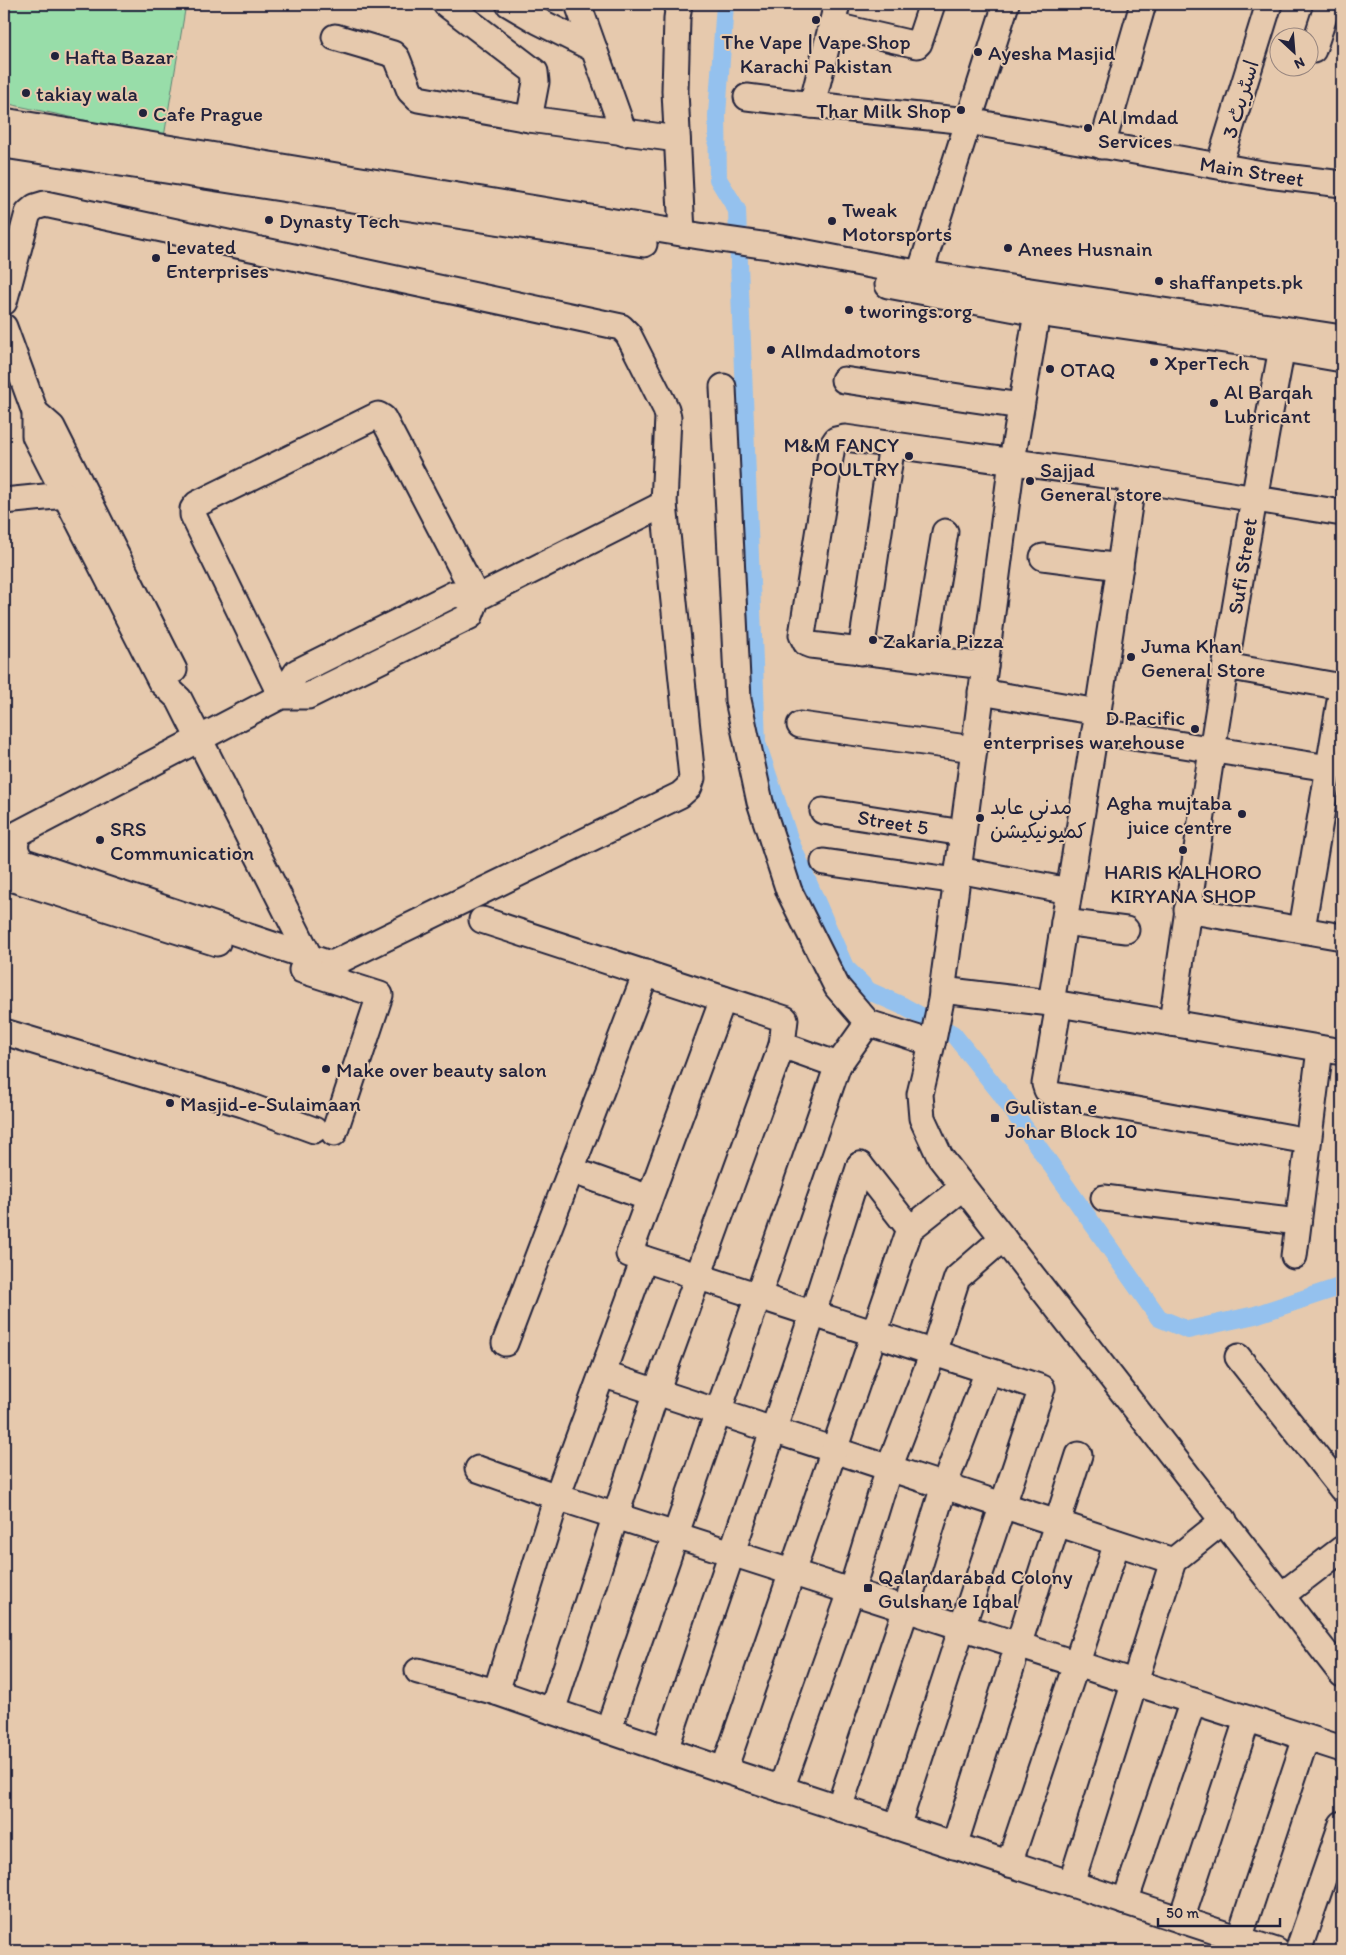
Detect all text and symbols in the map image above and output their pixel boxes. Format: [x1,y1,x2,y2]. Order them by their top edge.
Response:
marker: The Vape | Vape Shop Karachi Pakistan [810,14,822,26]
north arrow [1268,28,1318,78]
place label: The Vape | Vape Shop Karachi Pakistan [721,29,911,78]
place label: Ayesha Masjid [988,40,1116,65]
place label: Hafta Bazar [65,44,174,69]
marker: Ayesha Masjid [972,46,984,58]
marker: Hafta Bazar [49,50,61,62]
text: N [1292,54,1307,73]
street label: اسٹریٹ 3 [1216,57,1264,141]
place label: takiay wala [36,81,138,106]
marker: takiay wala [20,87,32,99]
place label: Thar Milk Shop [816,98,951,123]
place label: Cafe Prague [153,101,263,126]
marker: Thar Milk Shop [955,104,967,116]
place label: Al Imdad Services [1098,104,1179,153]
marker: Cafe Prague [137,107,149,119]
marker: Al Imdad Services [1082,122,1094,134]
street label: Main Street [1198,150,1306,192]
place label: Tweak Motorsports [842,197,952,246]
place label: Dynasty Tech [279,208,400,233]
marker: Dynasty Tech [263,214,275,226]
marker: Tweak Motorsports [826,215,838,227]
place label: Levated Enterprises [166,234,269,283]
place label: Anees Husnain [1018,236,1152,261]
marker: Anees Husnain [1002,242,1014,254]
marker: Levated Enterprises [150,252,162,264]
place label: shaffanpets.pk [1169,269,1303,294]
marker: shaffanpets.pk [1153,275,1165,287]
place label: tworings.org [859,298,973,323]
marker: tworings.org [843,304,855,316]
place label: AlImdadmotors [781,338,921,363]
marker: AlImdadmotors [765,344,777,356]
place label: XperTech [1164,350,1250,375]
marker: XperTech [1148,356,1160,368]
place label: OTAQ [1060,357,1115,382]
marker: OTAQ [1044,363,1056,375]
place label: Al Barqah Lubricant [1224,379,1314,428]
marker: Al Barqah Lubricant [1208,397,1220,409]
place label: M&M FANCY POULTRY [784,432,899,481]
marker: M&M FANCY POULTRY [903,450,915,462]
place label: Sajjad General store [1040,457,1162,506]
marker: Sajjad General store [1024,475,1036,487]
street label: Sufi Street [1222,516,1262,616]
place label: Zakaria Pizza [883,628,1004,653]
place label: Juma Khan General Store [1141,633,1265,682]
marker: Zakaria Pizza [867,634,879,646]
marker: Juma Khan General Store [1125,651,1137,663]
place label: D Pacific enterprises warehouse [983,705,1185,754]
marker: D Pacific enterprises warehouse [1189,723,1201,735]
place label: Agha mujtaba juice centre [1106,790,1232,839]
place label: مدنی عابد کمیونیکیشن [990,794,1087,844]
street label: Street 5 [856,804,930,840]
marker: Agha mujtaba juice centre [1236,808,1248,820]
marker: مدنی عابد کمیونیکیشن [974,812,986,824]
place label: SRS Communication [110,816,254,865]
marker: SRS Communication [94,834,106,846]
marker: HARIS KALHORO KIRYANA SHOP [1177,844,1189,856]
place label: HARIS KALHORO KIRYANA SHOP [1104,859,1262,908]
place label: Make over beauty salon [336,1057,547,1082]
marker: Make over beauty salon [320,1063,332,1075]
place label: Masjid-e-Sulaimaan [180,1091,361,1116]
place label: Gulistan e Johar Block 10 [1005,1094,1138,1143]
marker: Masjid-e-Sulaimaan [164,1097,176,1109]
marker: Gulistan e Johar Block 10 [989,1112,1001,1124]
place label: Qalandarabad Colony Gulshan e Iqbal [878,1564,1073,1613]
marker: Qalandarabad Colony Gulshan e Iqbal [862,1582,874,1594]
scale bar [1158,1895,1281,1927]
text: 50 m [1166,1904,1199,1922]

